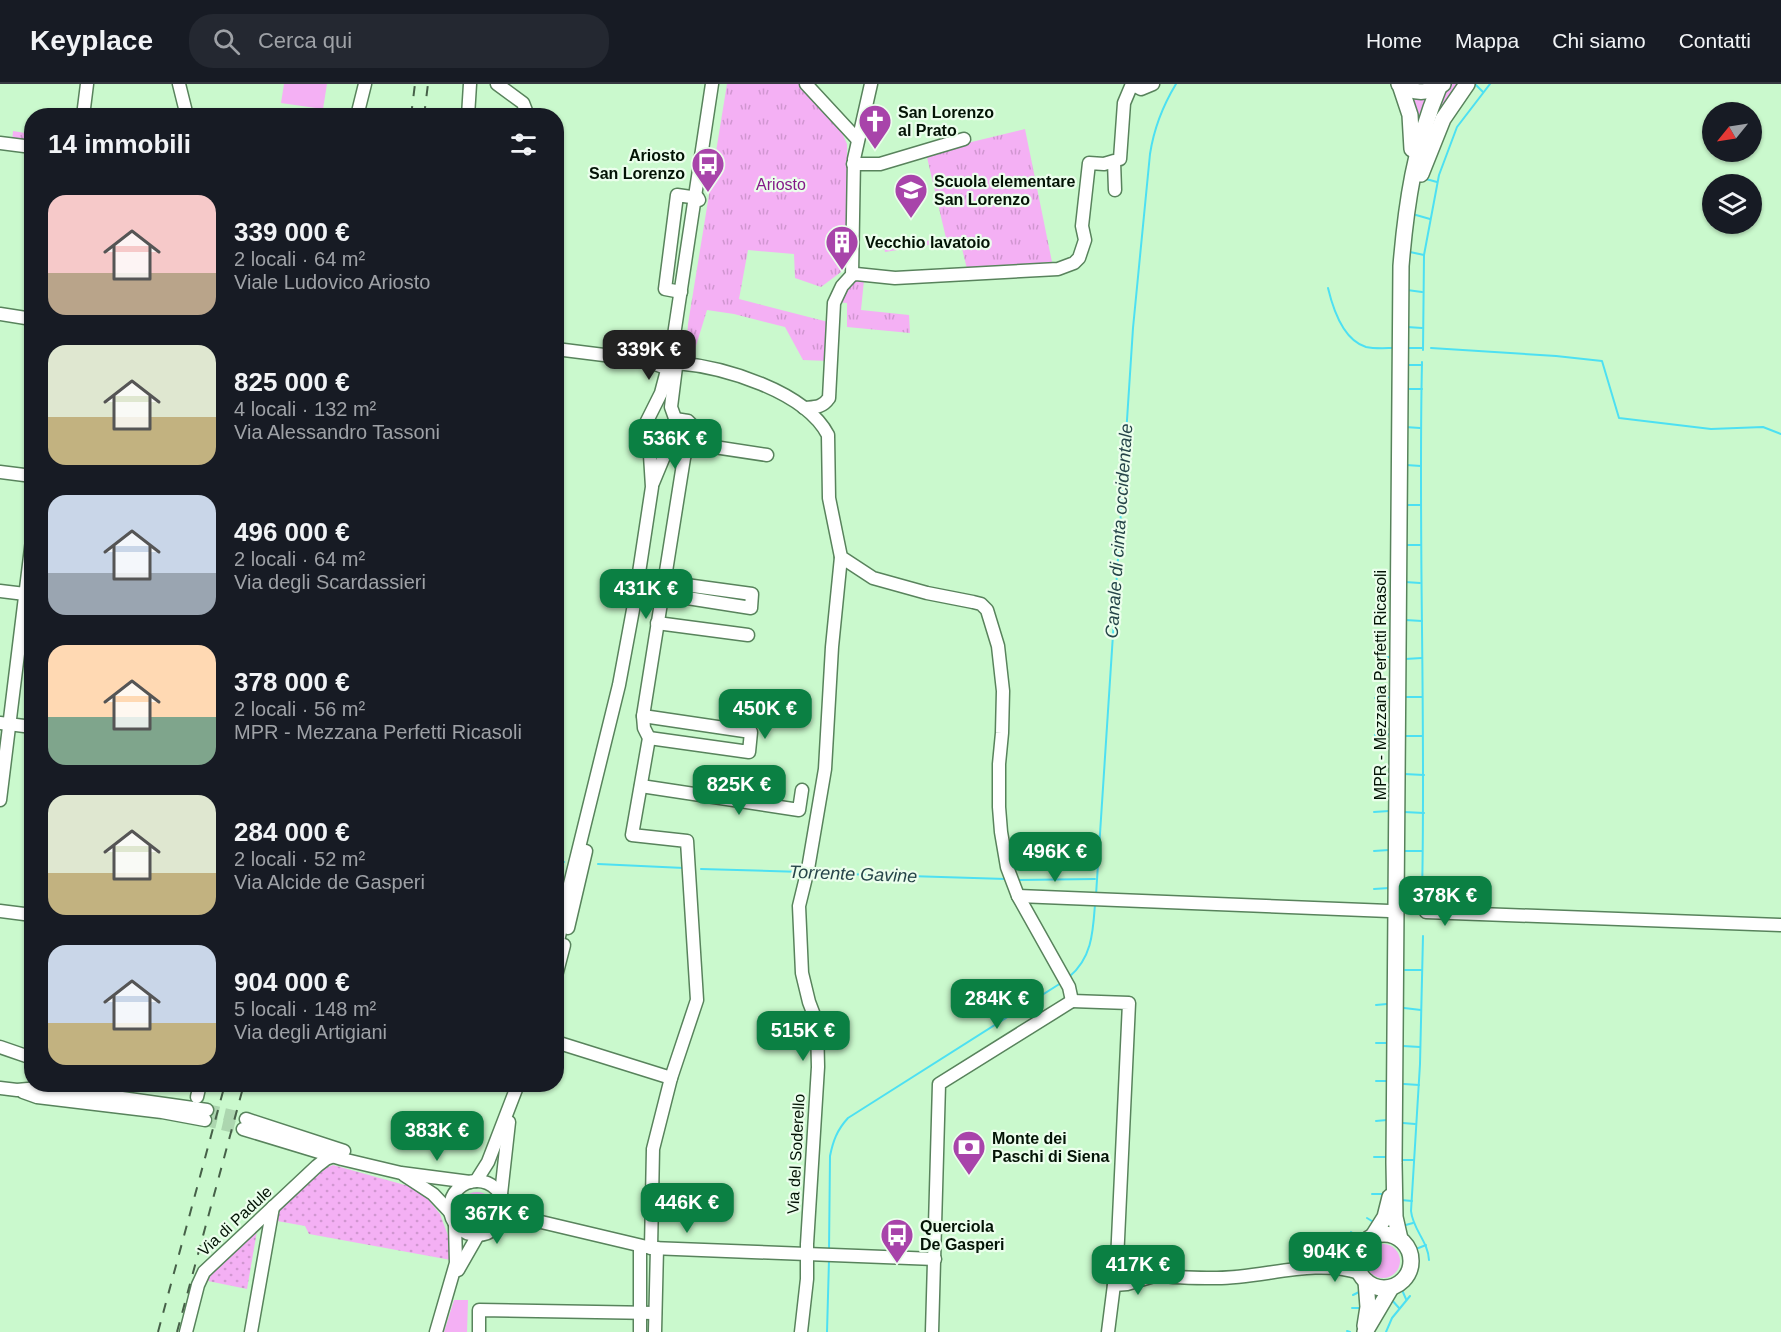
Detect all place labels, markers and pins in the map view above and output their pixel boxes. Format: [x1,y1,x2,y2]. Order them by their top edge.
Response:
church icon: San Lorenzo al Prato [857,103,893,150]
place label: San Lorenzo al Prato [898,104,994,139]
bus stop icon: Ariosto San Lorenzo [690,146,726,193]
place label: Ariosto San Lorenzo [589,147,685,182]
school or university icon: Scuola elementare San Lorenzo [893,172,929,219]
place label: Scuola elementare San Lorenzo [934,173,1076,208]
building icon: Vecchio lavatoio [824,224,860,271]
place label: Vecchio lavatoio [865,234,991,251]
pin: 339K € [600,330,698,381]
pin: 536K € [626,419,724,470]
pin: 431K € [597,569,695,620]
pin: 450K € [716,689,814,740]
pin: 825K € [690,765,788,816]
pin: 496K € [1006,832,1104,883]
pin: 378K € [1396,876,1494,927]
pin: 284K € [948,979,1046,1030]
pin: 515K € [754,1011,852,1062]
pin: 383K € [388,1111,486,1162]
bank icon: Monte dei Paschi di Siena [951,1129,987,1176]
place label: Monte dei Paschi di Siena [992,1130,1109,1165]
pin: 446K € [638,1183,736,1234]
pin: 367K € [448,1194,546,1245]
bus stop icon: Querciola De Gasperi [879,1217,915,1264]
place label: Querciola De Gasperi [920,1218,1004,1253]
pin: 904K € [1286,1232,1384,1283]
pin: 417K € [1089,1245,1187,1296]

